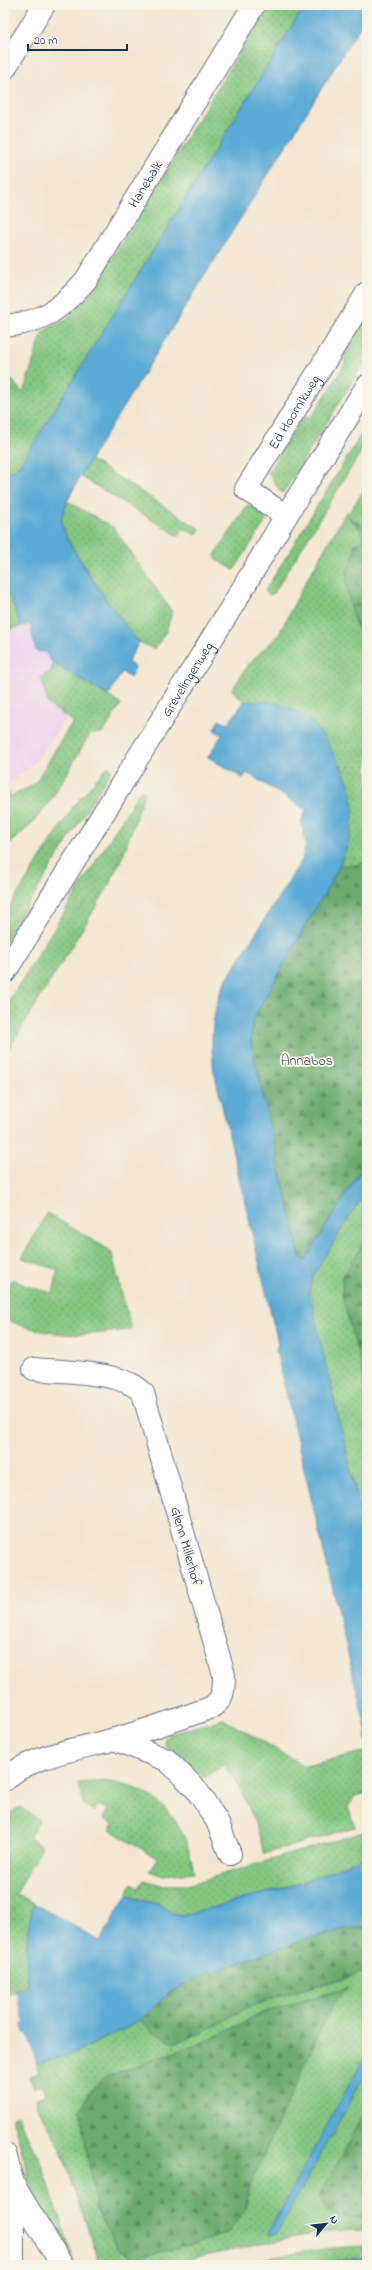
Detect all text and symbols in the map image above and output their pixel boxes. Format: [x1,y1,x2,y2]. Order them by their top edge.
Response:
scale bar [28,26,127,52]
text: 20 m [34,32,57,50]
street label: Hanebalk [123,156,169,212]
street label: Ed Hoornikweg [264,371,327,454]
street label: Grevelingenweg [157,638,220,721]
park label: Annabos [281,1051,333,1072]
street label: Glenn Millerhof [164,1504,207,1589]
north arrow [306,2204,346,2244]
text: N [325,2213,343,2227]

